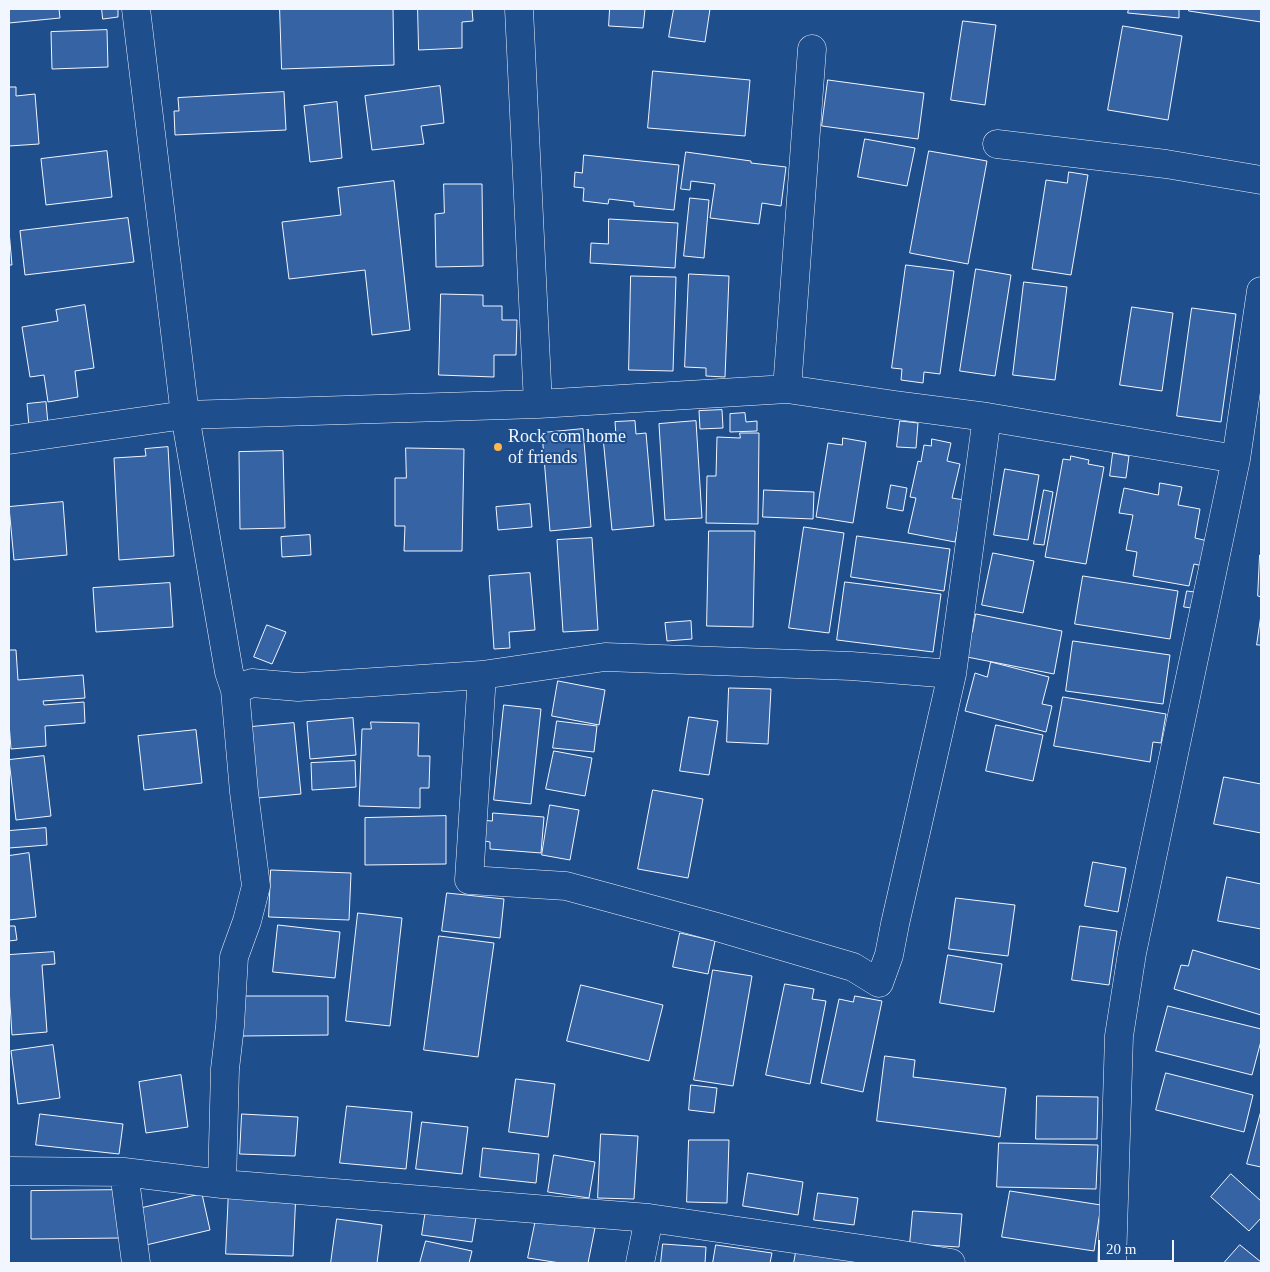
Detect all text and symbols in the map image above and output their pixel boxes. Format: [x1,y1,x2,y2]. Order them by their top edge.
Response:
place label: Rock com home of friends [508,426,626,468]
marker: Rock com home of friends [492,441,504,453]
scale bar [1100,1230,1176,1262]
text: 20 m [1106,1241,1136,1257]

